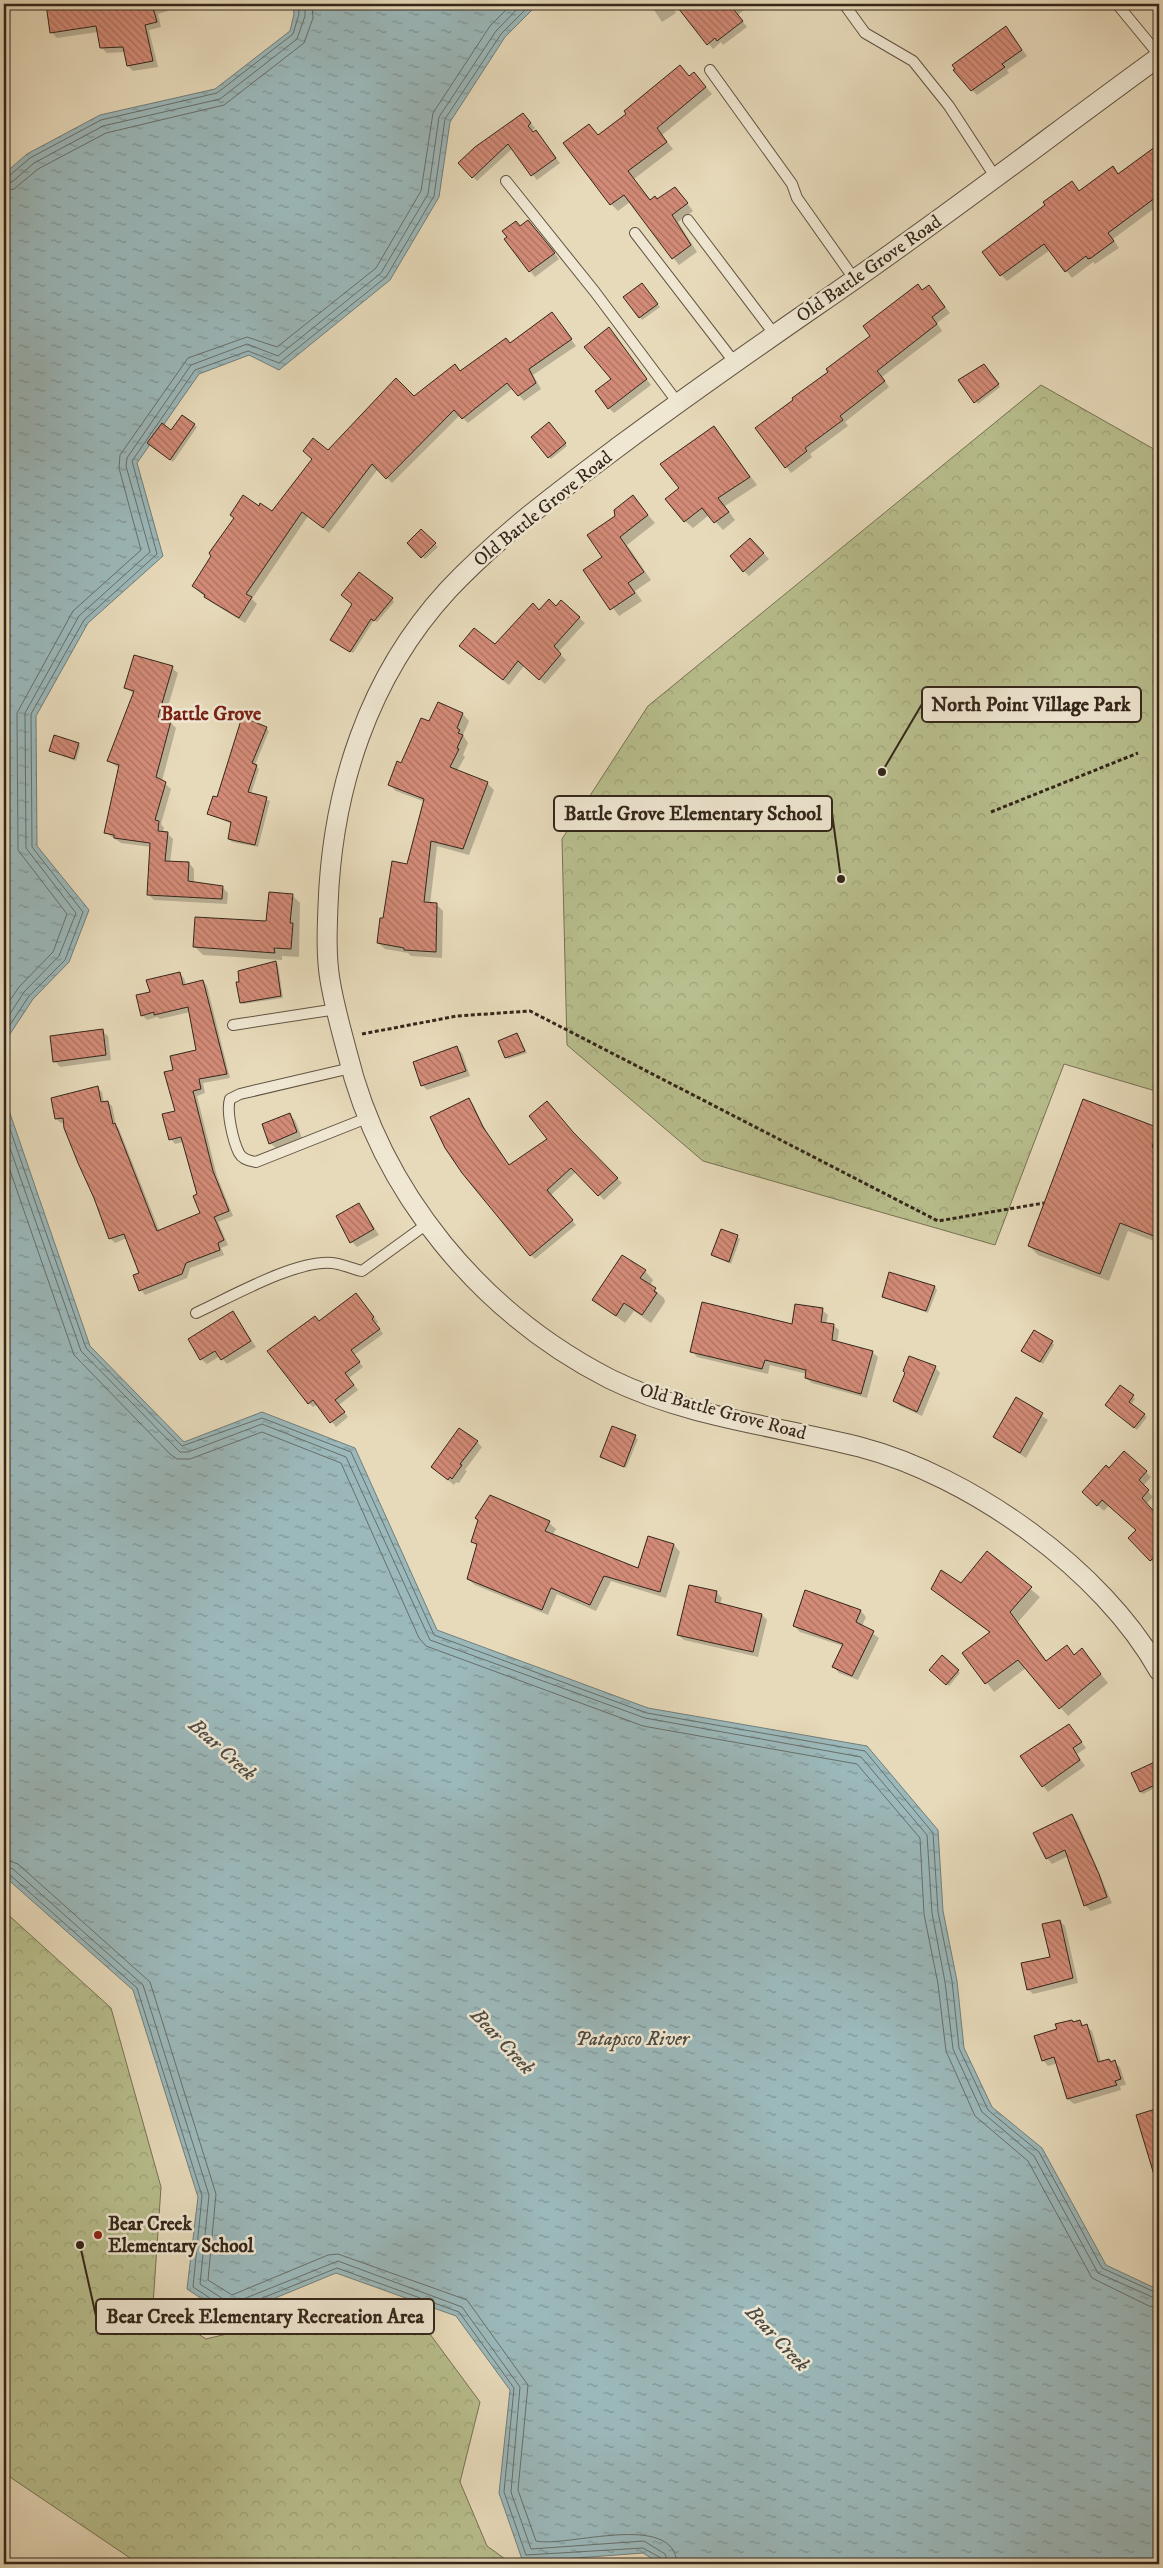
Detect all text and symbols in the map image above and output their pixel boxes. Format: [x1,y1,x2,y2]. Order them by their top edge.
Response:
street label: Old Battle Grove Road [792,210,946,328]
street label: Old Battle Grove Road [469,446,617,572]
callout: North Point Village Park [922,687,1141,722]
text: North Point Village Park [931,693,1132,718]
district label: Battle Grove [161,702,262,727]
callout: Battle Grove Elementary School [554,796,832,831]
text: Battle Grove Elementary School [564,802,823,827]
street label: Old Battle Grove Road [637,1379,809,1445]
water label: Bear Creek [182,1713,261,1787]
water label: Bear Creek [464,2003,539,2081]
water label: Patapsco River [575,2027,691,2052]
place label: Bear Creek Elementary School [108,2213,254,2258]
marker: Bear Creek Elementary School [92,2229,104,2241]
callout: Bear Creek Elementary Recreation Area [96,2299,434,2334]
water label: Bear Creek [739,2300,814,2378]
text: Bear Creek Elementary Recreation Area [106,2305,424,2330]

